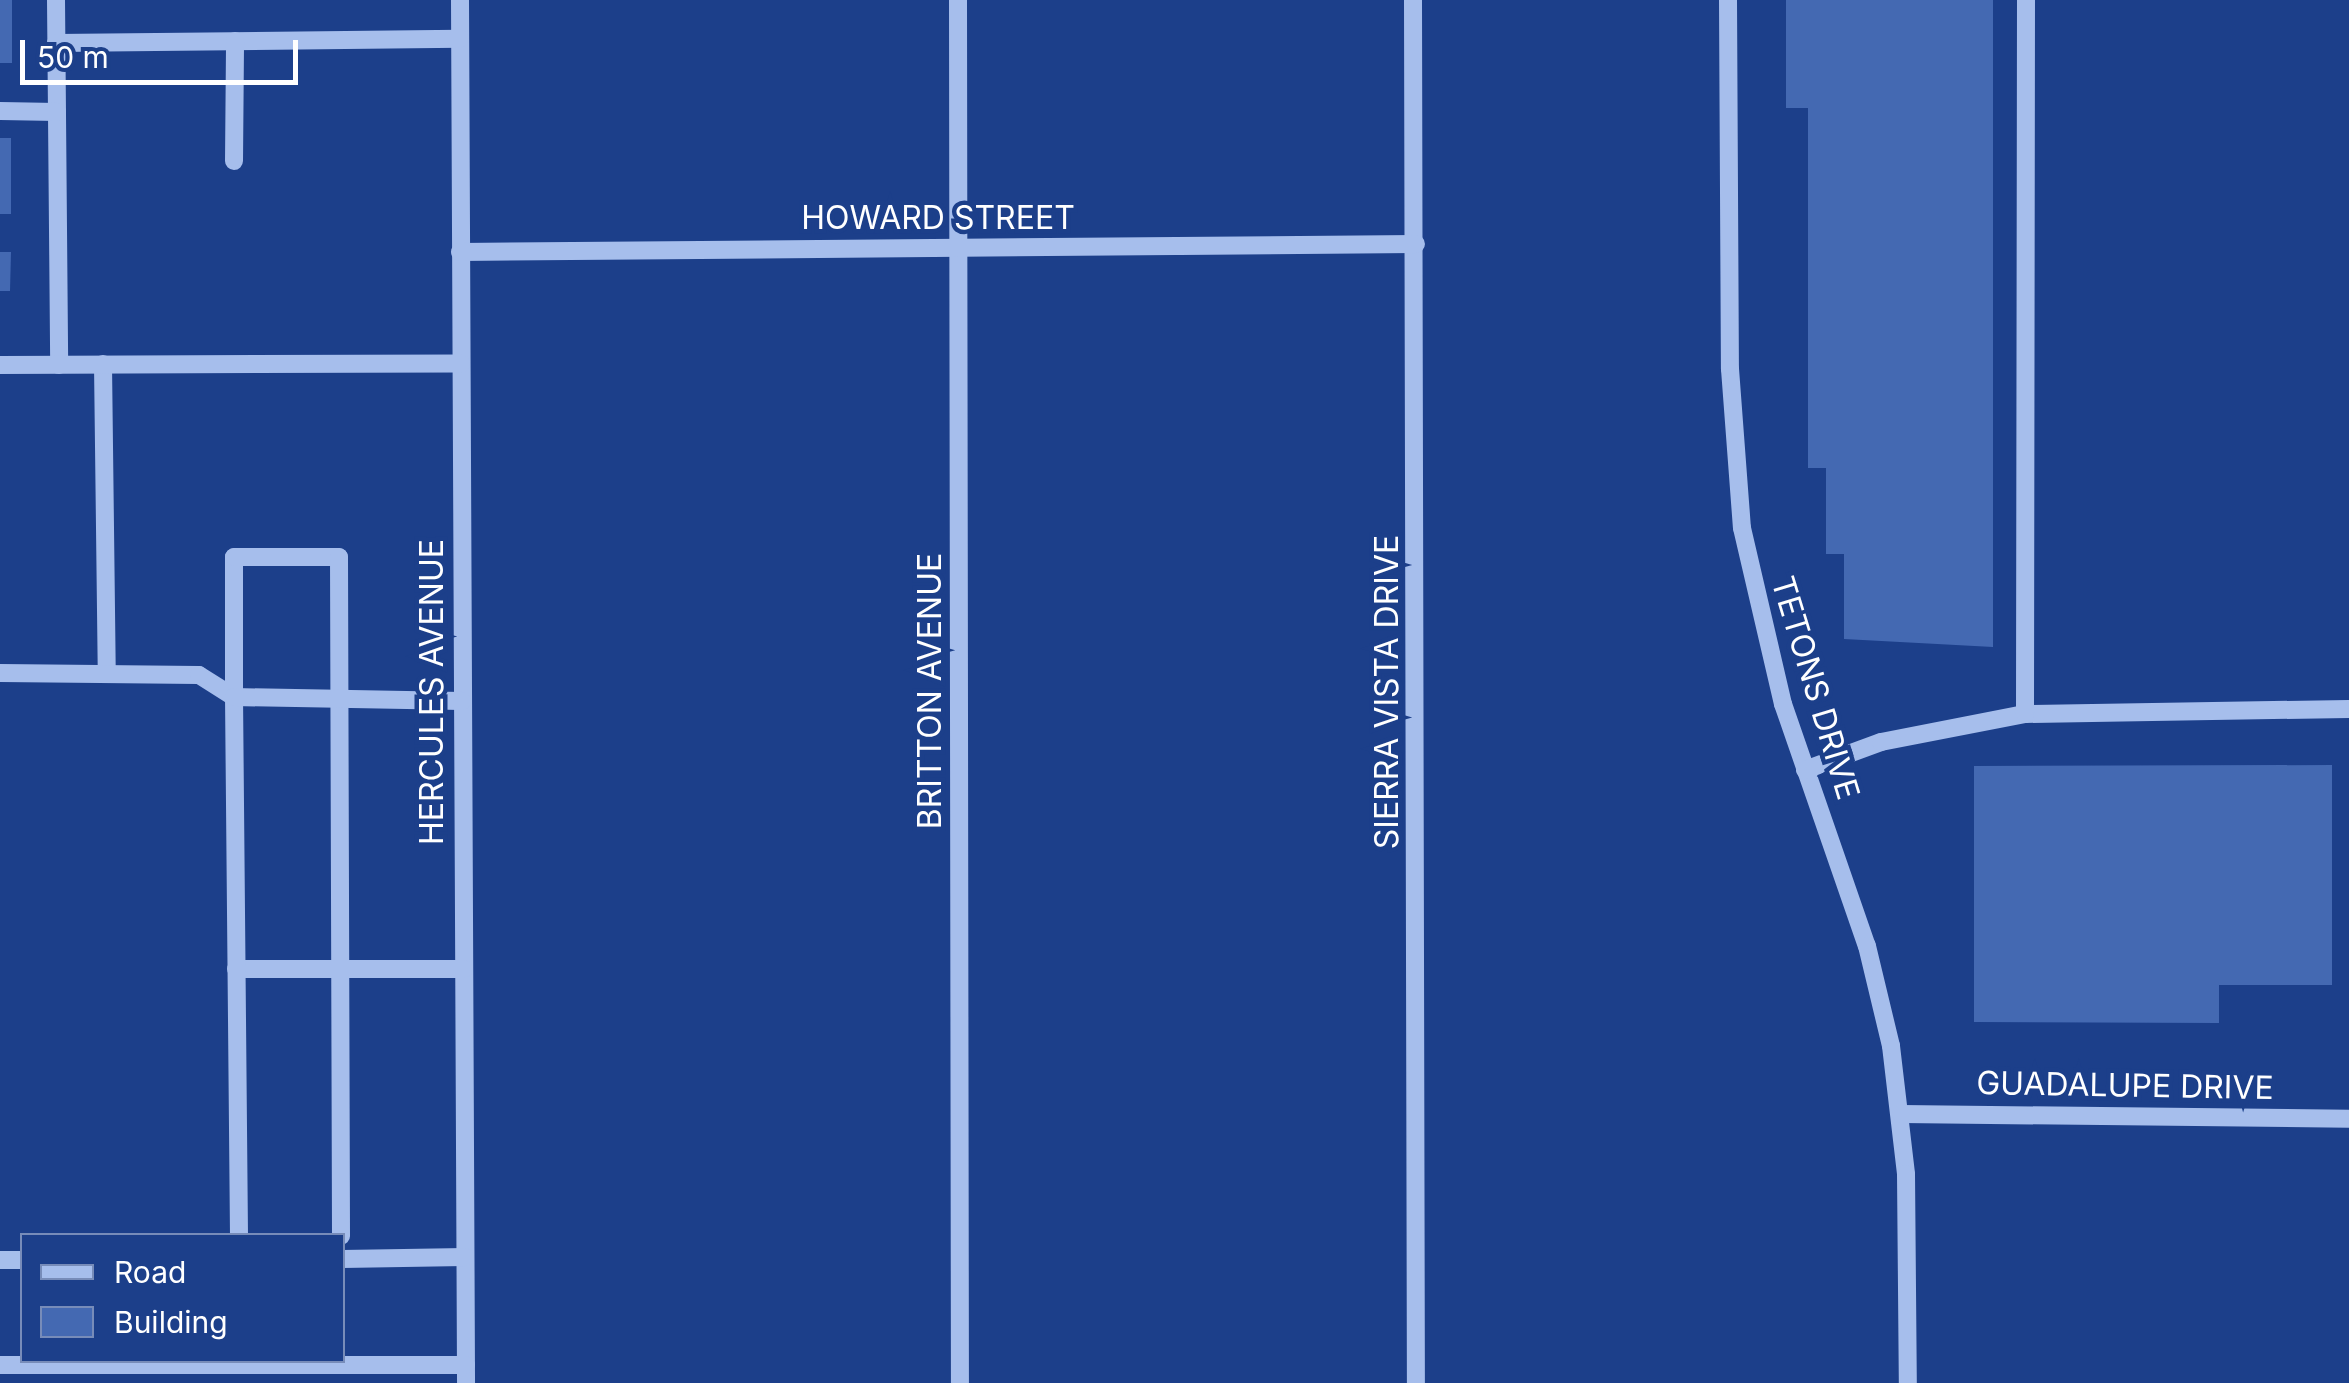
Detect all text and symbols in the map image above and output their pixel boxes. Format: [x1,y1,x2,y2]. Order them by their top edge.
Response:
scale bar [25,20,302,82]
text: 50 m [37,39,109,75]
street label: HOWARD STREET [801,199,1075,237]
street label: SIERRA VISTA DRIVE [1368,535,1406,849]
street label: HERCULES AVENUE [413,539,451,845]
street label: BRITTON AVENUE [911,553,949,829]
street label: TETONS DRIVE [1763,572,1867,804]
street label: GUADALUPE DRIVE [1976,1064,2274,1108]
legend [20,1233,345,1363]
text: Road [114,1254,186,1290]
text: Building [114,1304,228,1340]

